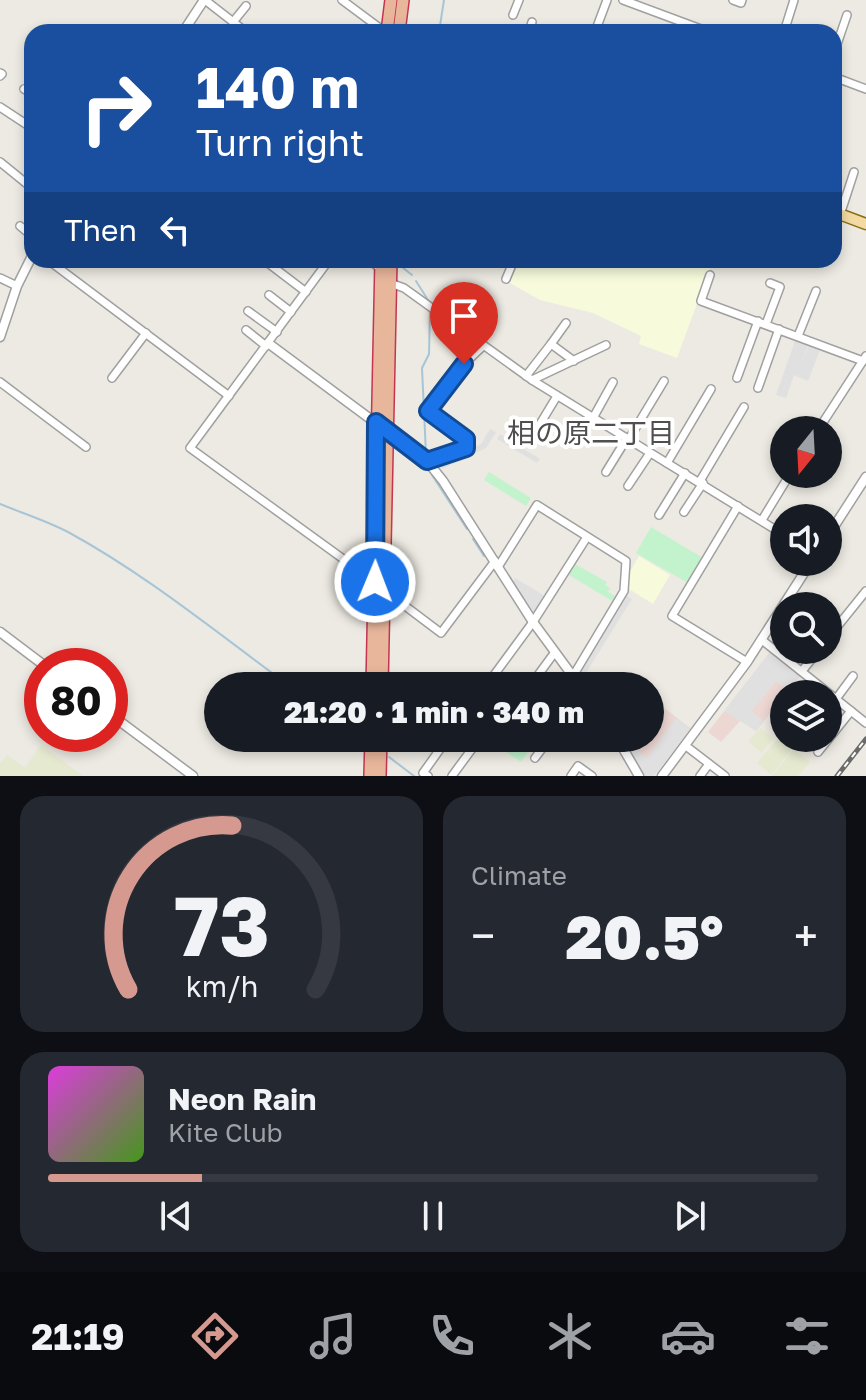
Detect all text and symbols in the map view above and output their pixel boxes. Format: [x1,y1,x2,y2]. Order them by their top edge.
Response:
text: 140 m [196,53,359,120]
icon: right [64,56,168,160]
text: Turn right [196,121,364,164]
icon: left [153,208,197,252]
text: Then [64,212,137,248]
pin [430,282,498,364]
icon: arrive [442,294,486,338]
district label: 相の原二丁目 [507,416,675,449]
north arrow [770,416,842,488]
map controls [770,416,842,752]
button: sound [770,504,842,576]
position arrow [333,540,417,624]
button: search [770,592,842,664]
speed limit sign: 80 [24,648,128,752]
button: layers [770,680,842,752]
text: 21:20 · 1 min · 340 m [284,694,584,730]
text: Climate [471,860,567,891]
text: 73 [173,874,270,974]
text: 20.5° [566,900,723,972]
text: − [471,909,495,962]
text: + [794,909,818,962]
text: km/h [185,969,258,1003]
text: Neon Rain [168,1081,316,1117]
text: Kite Club [168,1117,283,1148]
icon: previous [154,1194,198,1238]
icon: pause [411,1194,455,1238]
icon: next [668,1194,712,1238]
icon: directions [187,1308,243,1364]
icon: music [305,1308,361,1364]
icon: phone [424,1308,480,1364]
icon: climate [542,1308,598,1364]
icon: car [660,1308,716,1364]
icon: filters [779,1308,835,1364]
text: 21:19 [31,1315,125,1358]

